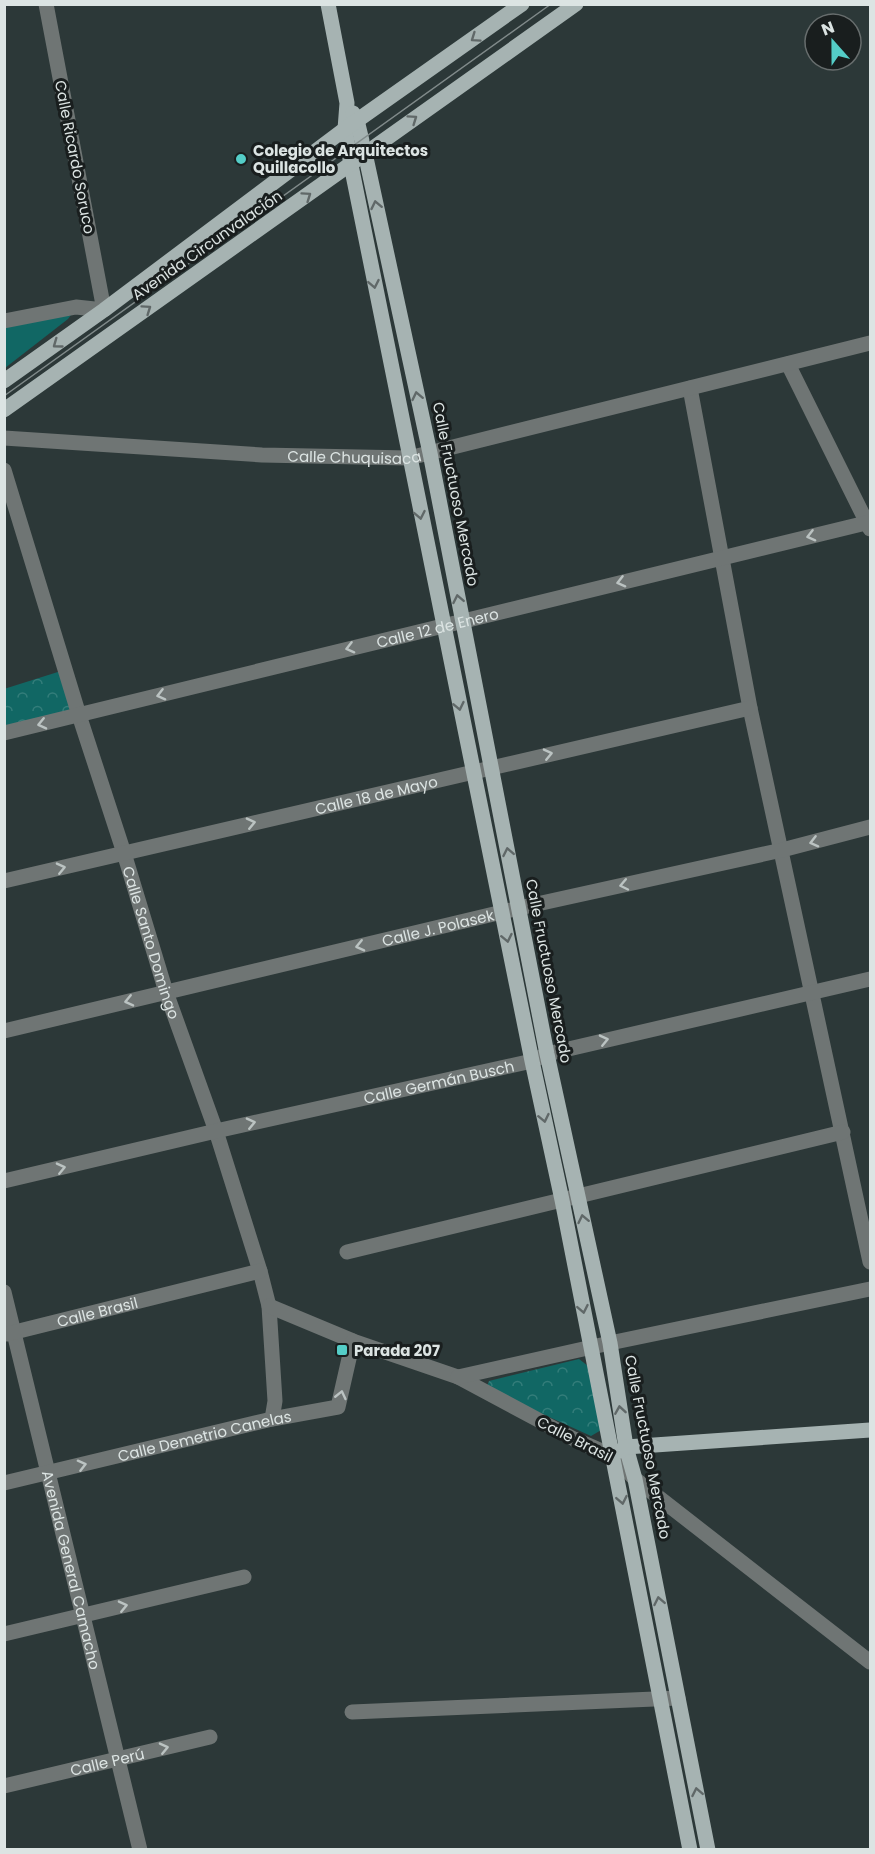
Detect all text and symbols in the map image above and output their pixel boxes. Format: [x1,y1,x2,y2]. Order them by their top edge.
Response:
north arrow [803,12,863,72]
text: N [818,16,838,41]
one-way arrow [470,31,481,42]
street label: Calle Ricardo Soruco [50,78,100,236]
one-way arrow [406,115,417,126]
place label: Colegio de Arquitectos Quillacollo [253,140,428,178]
marker: Colegio de Arquitectos Quillacollo [234,152,248,166]
street label: Avenida Circunvalación [128,185,286,305]
one-way arrow [300,192,311,203]
one-way arrow [370,201,383,211]
one-way arrow [367,279,380,289]
one-way arrow [141,305,152,316]
one-way arrow [52,337,63,348]
one-way arrow [412,391,425,401]
street label: Calle Fructuoso Mercado [428,400,484,588]
street label: Calle Chuquisaca [287,445,424,469]
one-way arrow [413,510,426,520]
one-way arrow [806,529,816,542]
one-way arrow [616,575,626,588]
one-way arrow [452,594,465,604]
street label: Calle 12 de Enero [374,602,501,652]
one-way arrow [345,641,355,654]
one-way arrow [156,687,166,700]
one-way arrow [452,701,465,711]
one-way arrow [37,717,47,730]
one-way arrow [543,748,553,761]
street label: Calle 18 de Mayo [313,770,440,819]
one-way arrow [246,818,256,831]
one-way arrow [809,835,820,847]
one-way arrow [502,847,515,857]
one-way arrow [56,862,66,875]
street label: Calle Santo Domingo [118,864,185,1022]
street label: Calle Fructuoso Mercado [521,877,577,1065]
one-way arrow [619,878,629,891]
street label: Calle J. Polasek [380,904,496,951]
one-way arrow [499,933,512,943]
one-way arrow [355,939,365,952]
one-way arrow [124,994,134,1007]
one-way arrow [599,1035,609,1048]
street label: Calle Germán Busch [362,1055,516,1109]
one-way arrow [537,1113,550,1123]
one-way arrow [246,1118,256,1131]
one-way arrow [56,1162,66,1175]
one-way arrow [577,1214,590,1224]
street label: Calle Brasil [55,1291,140,1332]
one-way arrow [576,1304,589,1314]
place label: Parada 207 [354,1340,440,1361]
marker: Parada 207 [335,1343,349,1357]
street label: Calle Fructuoso Mercado [620,1353,676,1541]
one-way arrow [333,1391,346,1401]
street label: Calle Demetrio Canelas [115,1405,293,1466]
one-way arrow [615,1405,627,1414]
street label: Calle Brasil [533,1411,617,1467]
one-way arrow [77,1460,87,1473]
street label: Avenida General Camacho [37,1468,106,1672]
one-way arrow [615,1496,627,1505]
one-way arrow [653,1596,666,1606]
one-way arrow [118,1600,128,1613]
street label: Calle Perú [68,1742,146,1780]
one-way arrow [158,1742,168,1755]
one-way arrow [691,1787,704,1797]

